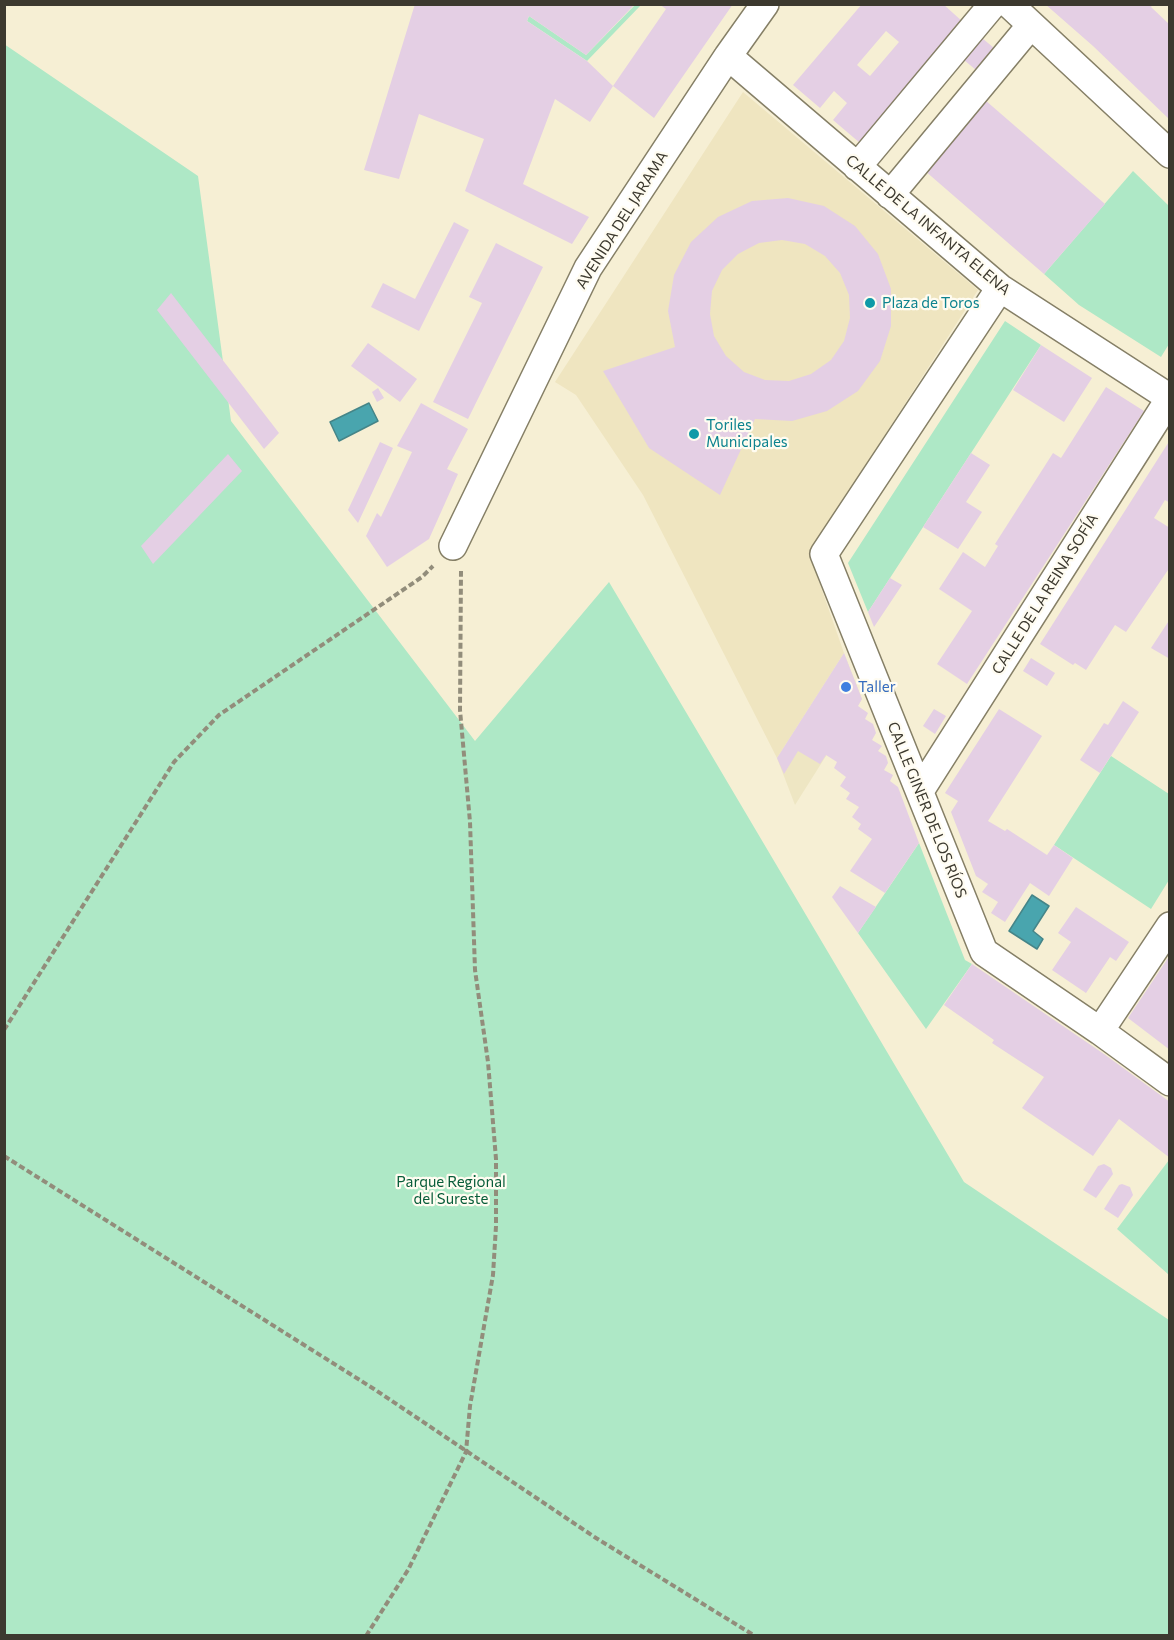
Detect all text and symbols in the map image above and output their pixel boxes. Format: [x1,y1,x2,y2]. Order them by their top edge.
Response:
street label: AVENIDA DEL JARAMA [572,148,672,292]
street label: CALLE DE LA INFANTA ELENA [842,151,1014,299]
place label: Plaza de Toros [882,294,979,312]
marker: Plaza de Toros [863,296,877,310]
place label: Toriles Municipales [706,416,788,451]
marker: Toriles Municipales [687,427,701,441]
street label: CALLE DE LA REINA SOFÍA [988,510,1102,678]
place label: Taller [858,678,896,696]
marker: Taller [839,680,853,694]
street label: CALLE GINER DE LOS RÍOS [883,719,971,901]
park label: Parque Regional del Sureste [396,1173,506,1208]

